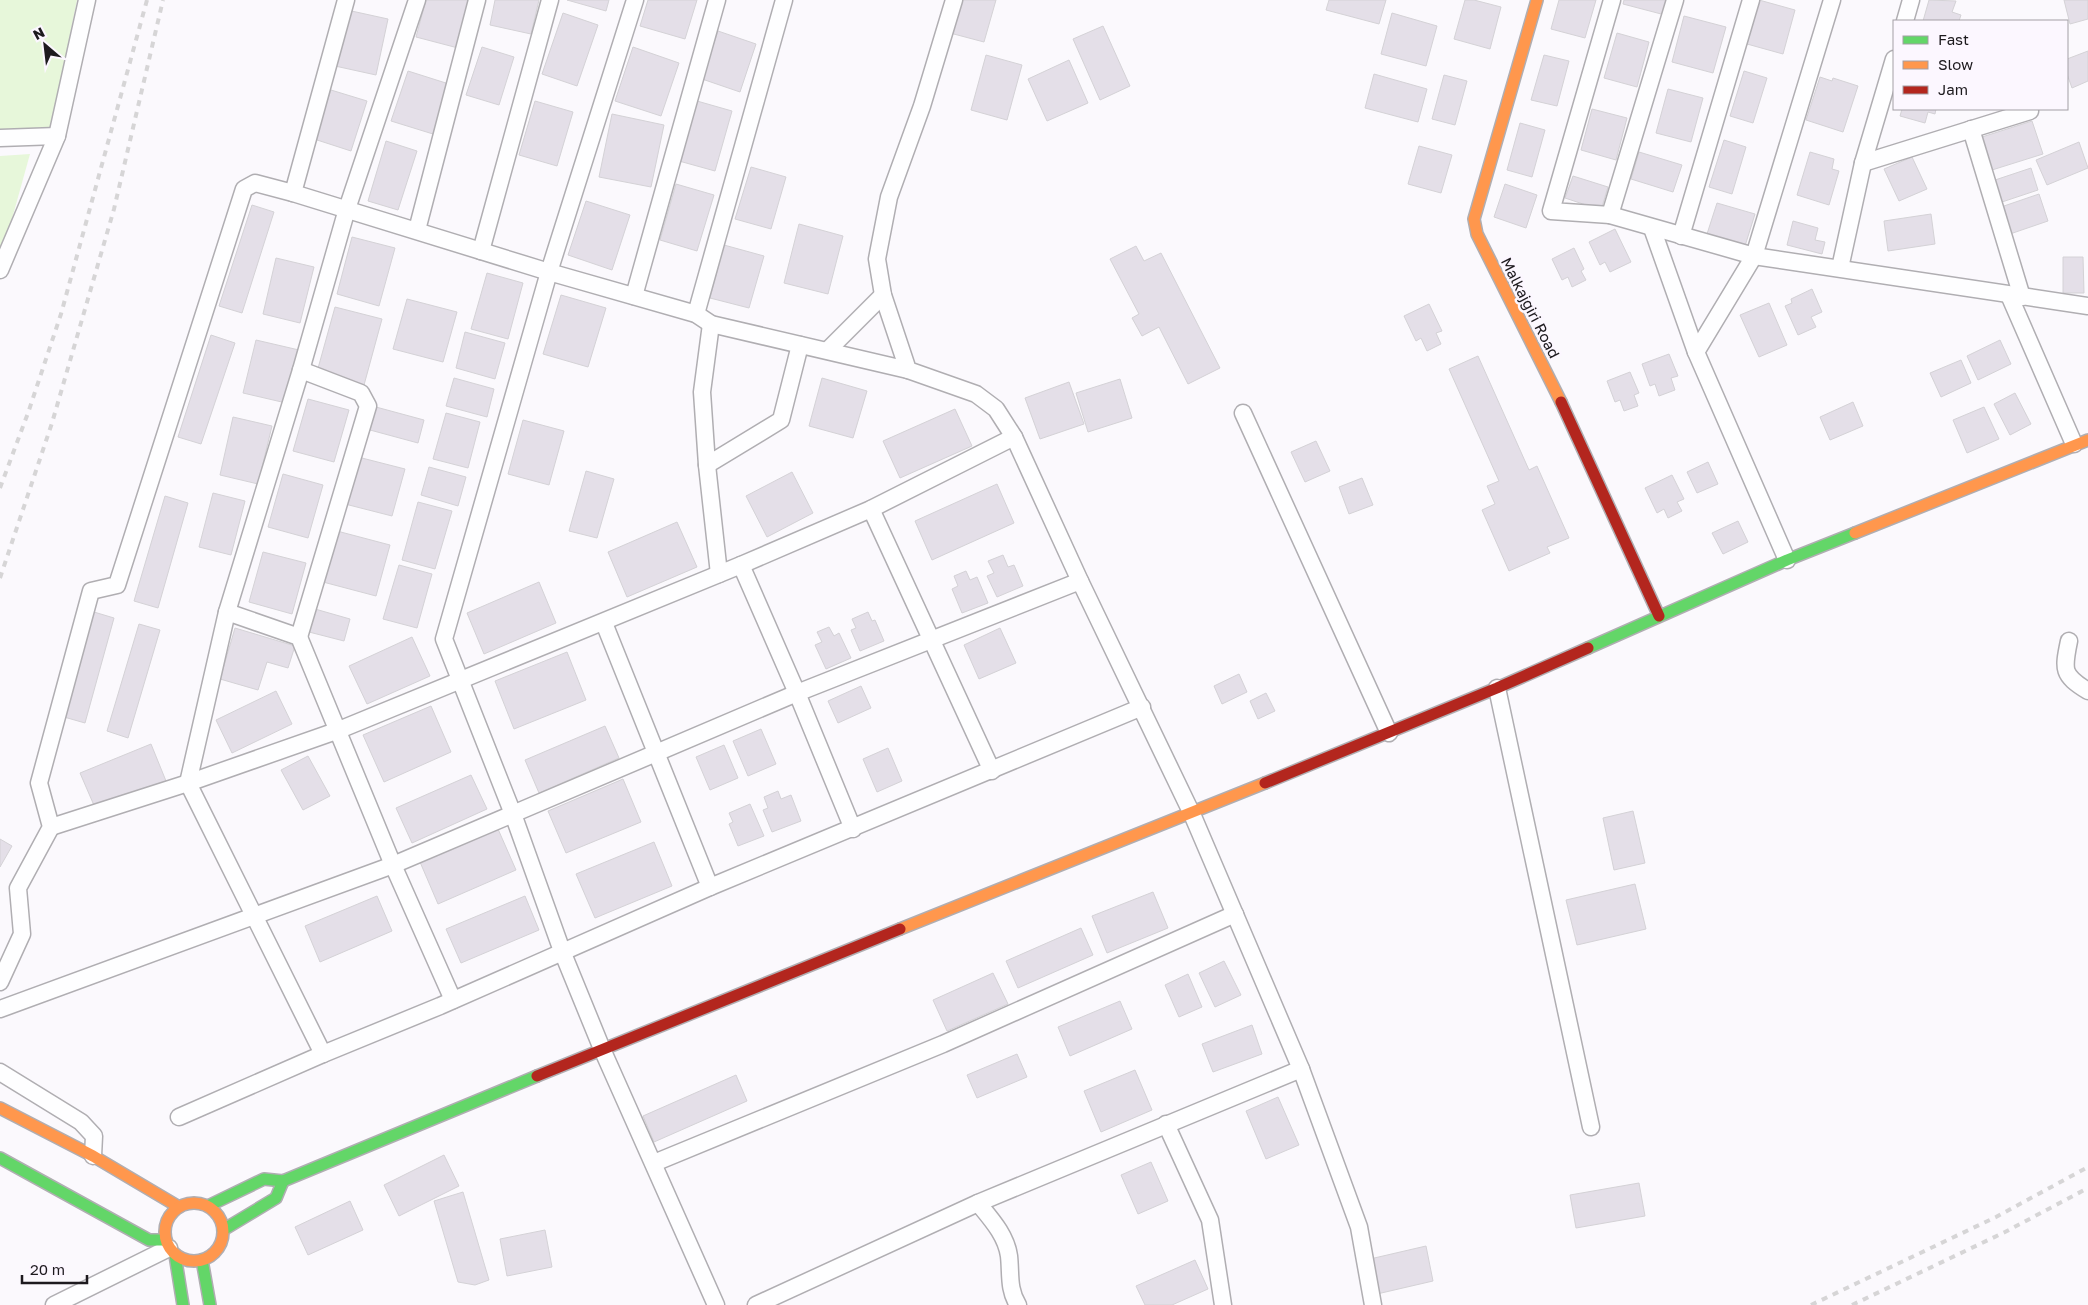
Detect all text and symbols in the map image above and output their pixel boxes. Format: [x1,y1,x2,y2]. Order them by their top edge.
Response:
north arrow [20,20,70,70]
legend [1893,20,2068,110]
text: N [30,23,47,43]
text: Fast [1938,30,1969,48]
text: Slow [1938,55,1973,73]
text: Jam [1938,80,1968,98]
street label: Malkajgiri Road [1498,254,1564,361]
scale bar [22,1252,88,1284]
text: 20 m [30,1260,65,1278]

